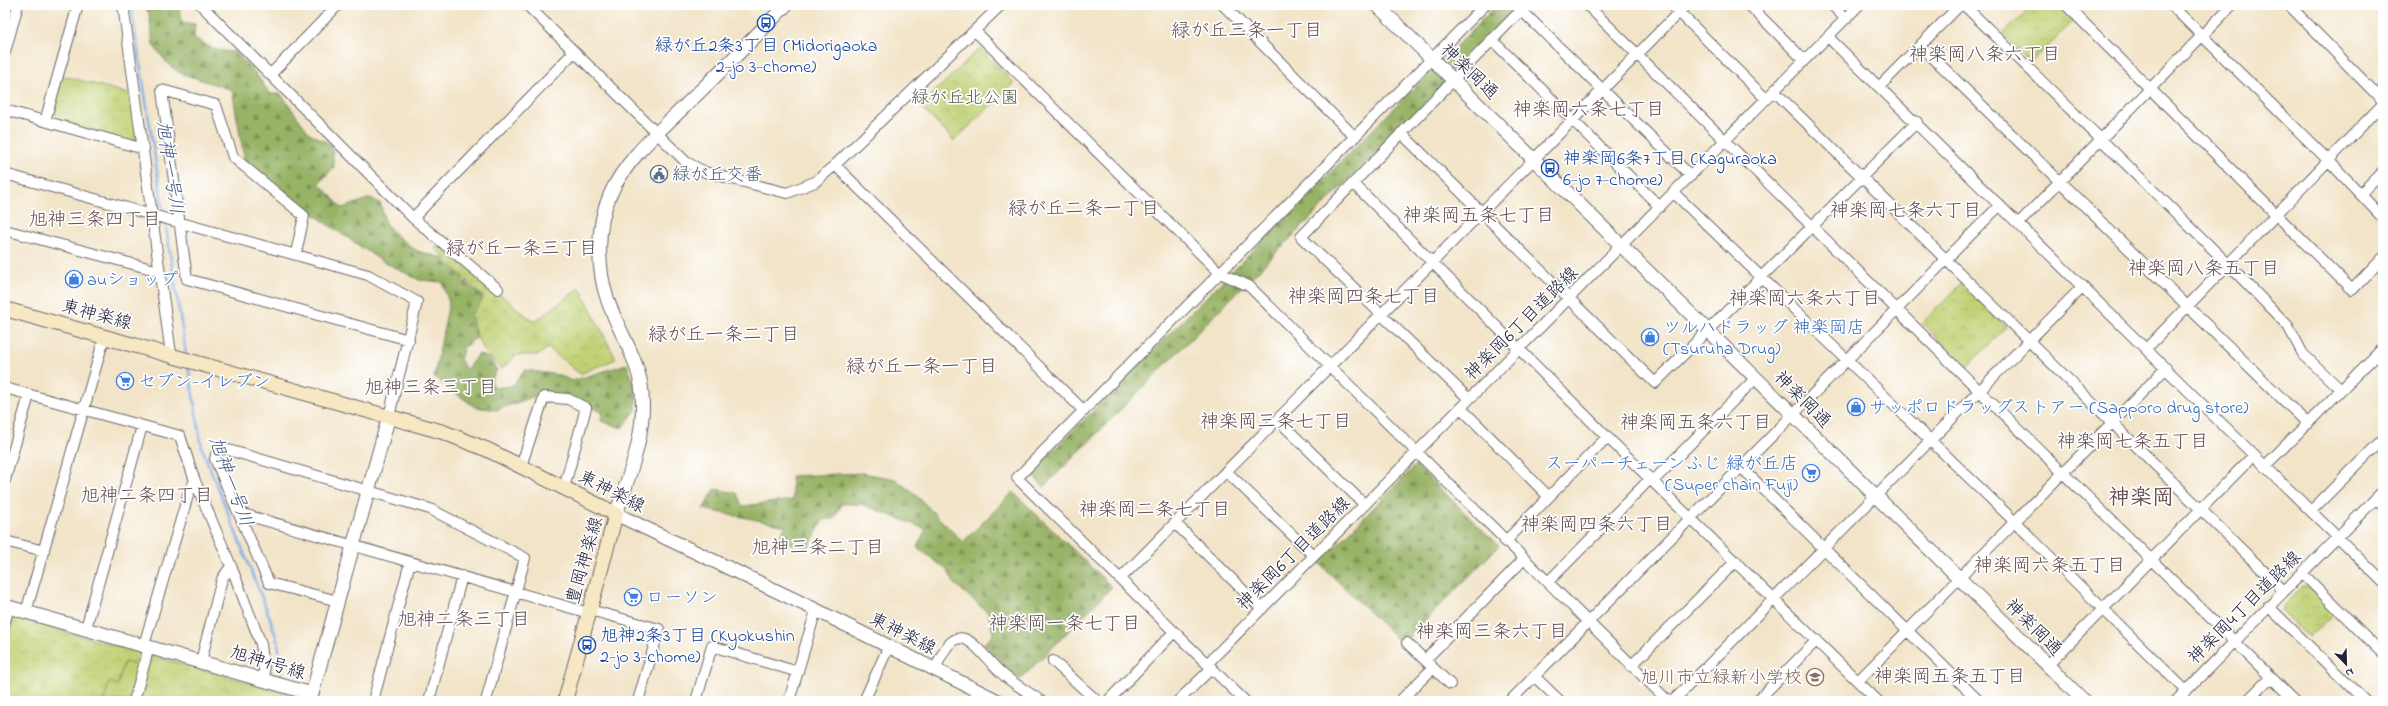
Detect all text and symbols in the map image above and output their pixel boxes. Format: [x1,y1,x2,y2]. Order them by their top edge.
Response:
bus stop icon: 緑が丘2条3丁目 (Midorigaoka 2-jo 3-chome) [756,13,776,33]
district label: 緑が丘三条一丁目 [1171,18,1323,45]
place label: 緑が丘2条3丁目 (Midorigaoka 2-jo 3-chome) [654,34,878,81]
street label: 神楽岡通 [1434,38,1504,107]
district label: 神楽岡八条六丁目 [1909,42,2061,69]
park label: 緑が丘北公園 [911,86,1019,112]
district label: 神楽岡六条七丁目 [1513,97,1665,124]
water label: 旭神一号川 [148,118,189,216]
place label: 神楽岡6条7丁目 (Kaguraoka 6-jo 7-chome) [1563,147,1777,194]
bus stop icon: 神楽岡6条7丁目 (Kaguraoka 6-jo 7-chome) [1540,158,1560,178]
place label: 緑が丘交番 [672,163,762,189]
public building icon: 緑が丘交番 [649,164,669,184]
district label: 緑が丘二条一丁目 [1008,196,1160,223]
district label: 神楽岡七条六丁目 [1830,198,1982,225]
district label: 神楽岡五条七丁目 [1403,203,1555,230]
district label: 旭神三条四丁目 [28,207,162,234]
district label: 緑が丘一条三丁目 [446,236,598,263]
district label: 神楽岡八条五丁目 [2128,256,2280,283]
street label: 神楽岡6丁目道路線 [1460,262,1585,387]
place label: auショップ [87,268,178,294]
shop icon: auショップ [64,269,84,289]
district label: 神楽岡四条七丁目 [1288,284,1440,311]
district label: 神楽岡六条六丁目 [1729,286,1881,313]
street label: 東神楽線 [58,294,135,338]
place label: ツルハドラッグ 神楽岡店 (Tsuruha Drug) [1663,316,1865,364]
district label: 緑が丘一条二丁目 [648,322,800,349]
shop icon: ツルハドラッグ 神楽岡店 (Tsuruha Drug) [1640,327,1660,347]
district label: 緑が丘一条一丁目 [846,354,998,381]
street label: 神楽岡通 [1767,366,1836,435]
place label: セブン-イレブン [138,370,271,396]
supermarket icon: セブン-イレブン [115,371,135,391]
district label: 旭神三条三丁目 [364,375,498,402]
place label: サッポロドラッグストアー (Sapporo drug store) [1869,396,2248,423]
shop icon: サッポロドラッグストアー (Sapporo drug store) [1846,397,1866,417]
district label: 神楽岡三条七丁目 [1200,409,1352,436]
district label: 神楽岡五条六丁目 [1620,410,1772,437]
district label: 神楽岡七条五丁目 [2057,429,2209,456]
water label: 旭神一号川 [201,433,259,531]
place label: スーパーチェーンふじ 緑が丘店 (Super chain Fuji) [1545,452,1798,499]
supermarket icon: スーパーチェーンふじ 緑が丘店 (Super chain Fuji) [1801,463,1821,483]
street label: 東神楽線 [573,465,649,521]
district label: 旭神二条四丁目 [80,483,214,510]
district label: 神楽岡 [2108,483,2174,515]
street label: 神楽岡6丁目道路線 [1232,492,1357,617]
district label: 神楽岡二条七丁目 [1079,497,1231,524]
district label: 神楽岡四条六丁目 [1521,512,1673,539]
street label: 豊岡神楽線 [561,514,611,607]
district label: 旭神三条二丁目 [751,535,885,562]
street label: 神楽岡4丁目道路線 [2183,546,2308,671]
district label: 神楽岡六条五丁目 [1974,553,2126,580]
place label: ローソン [646,586,718,612]
supermarket icon: ローソン [623,587,643,607]
street label: 神楽岡通 [1998,594,2067,663]
district label: 旭神二条三丁目 [397,607,531,634]
street label: 東神楽線 [864,607,940,663]
district label: 神楽岡一条七丁目 [989,611,1141,638]
district label: 神楽岡三条六丁目 [1416,619,1568,646]
place label: 旭神2条3丁目 (Kyokushin 2-jo 3-chome) [600,624,795,671]
bus stop icon: 旭神2条3丁目 (Kyokushin 2-jo 3-chome) [577,635,597,655]
street label: 旭神1号線 [226,640,308,688]
north arrow [2326,644,2366,684]
text: N [2343,663,2356,681]
district label: 神楽岡五条五丁目 [1874,664,2026,691]
place label: 旭川市立緑新小学校 [1640,666,1802,692]
school or university icon: 旭川市立緑新小学校 [1805,667,1825,687]

